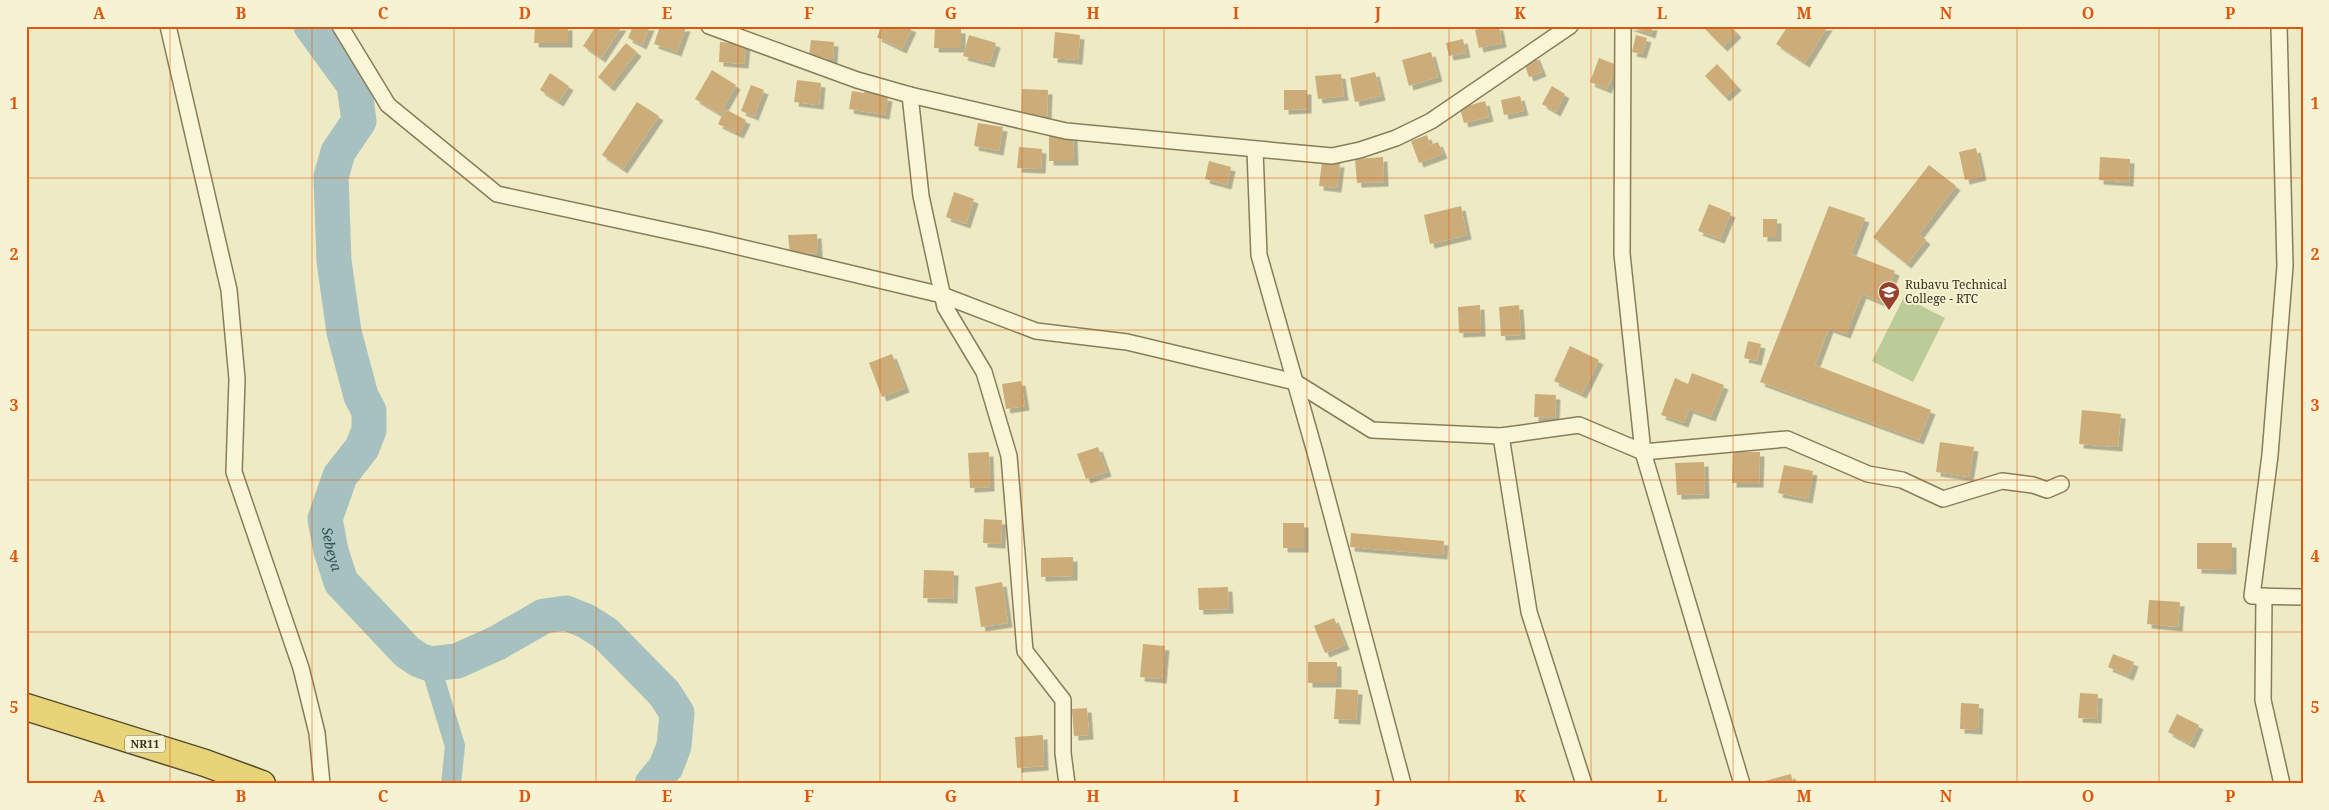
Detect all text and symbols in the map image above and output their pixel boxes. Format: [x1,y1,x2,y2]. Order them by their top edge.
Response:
text: A [93,2,106,24]
text: B [236,2,247,24]
text: C [378,2,389,24]
text: D [519,2,531,24]
text: E [662,2,672,24]
text: F [804,2,814,24]
text: G [945,2,957,24]
text: H [1086,2,1100,24]
text: I [1233,2,1239,24]
text: J [1374,2,1382,24]
text: K [1514,2,1526,24]
text: L [1657,2,1667,24]
text: M [1796,2,1812,24]
text: N [1940,2,1953,24]
text: O [2082,2,2094,24]
text: P [2225,2,2235,24]
text: 1 [9,92,19,114]
text: 1 [2310,92,2320,114]
text: 2 [9,243,19,265]
text: 2 [2310,243,2320,265]
place label: Rubavu Technical College - RTC [1905,276,2007,307]
school or university icon: Rubavu Technical College - RTC [1877,280,1901,311]
text: 3 [9,394,19,416]
text: 3 [2310,394,2320,416]
water label: Sebeya [318,525,347,574]
text: 4 [9,545,19,567]
text: 4 [2310,545,2320,567]
text: 5 [9,696,19,718]
text: 5 [2310,696,2320,718]
road number: NR11 [125,736,165,752]
text: A [93,785,106,807]
text: B [236,785,247,807]
text: C [378,785,389,807]
text: D [519,785,531,807]
text: E [662,785,672,807]
text: F [804,785,814,807]
text: G [945,785,957,807]
text: H [1086,785,1100,807]
text: I [1233,785,1239,807]
text: J [1374,785,1382,807]
text: K [1514,785,1526,807]
text: L [1657,785,1667,807]
text: M [1796,785,1812,807]
text: N [1940,785,1953,807]
text: O [2082,785,2094,807]
text: P [2225,785,2235,807]

